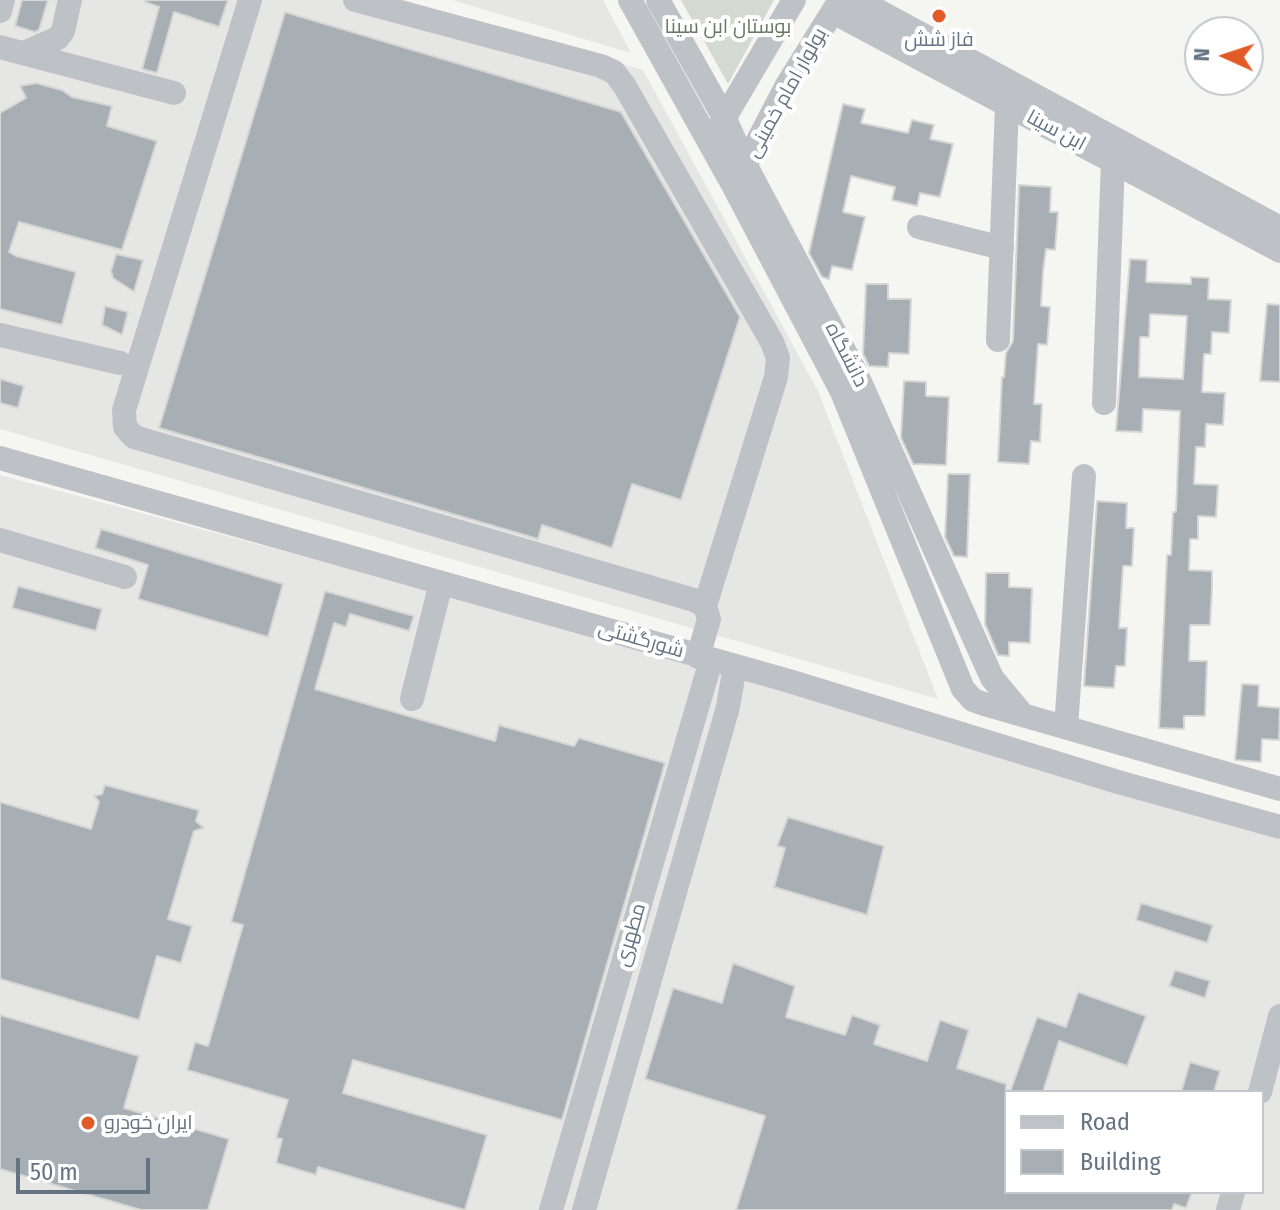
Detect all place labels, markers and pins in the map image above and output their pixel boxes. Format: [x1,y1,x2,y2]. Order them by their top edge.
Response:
marker: فاز شش [930,7,948,25]
place label: فاز شش [904,28,974,52]
place label: ایران خودرو [104,1111,193,1135]
marker: ایران خودرو [79,1114,97,1132]

